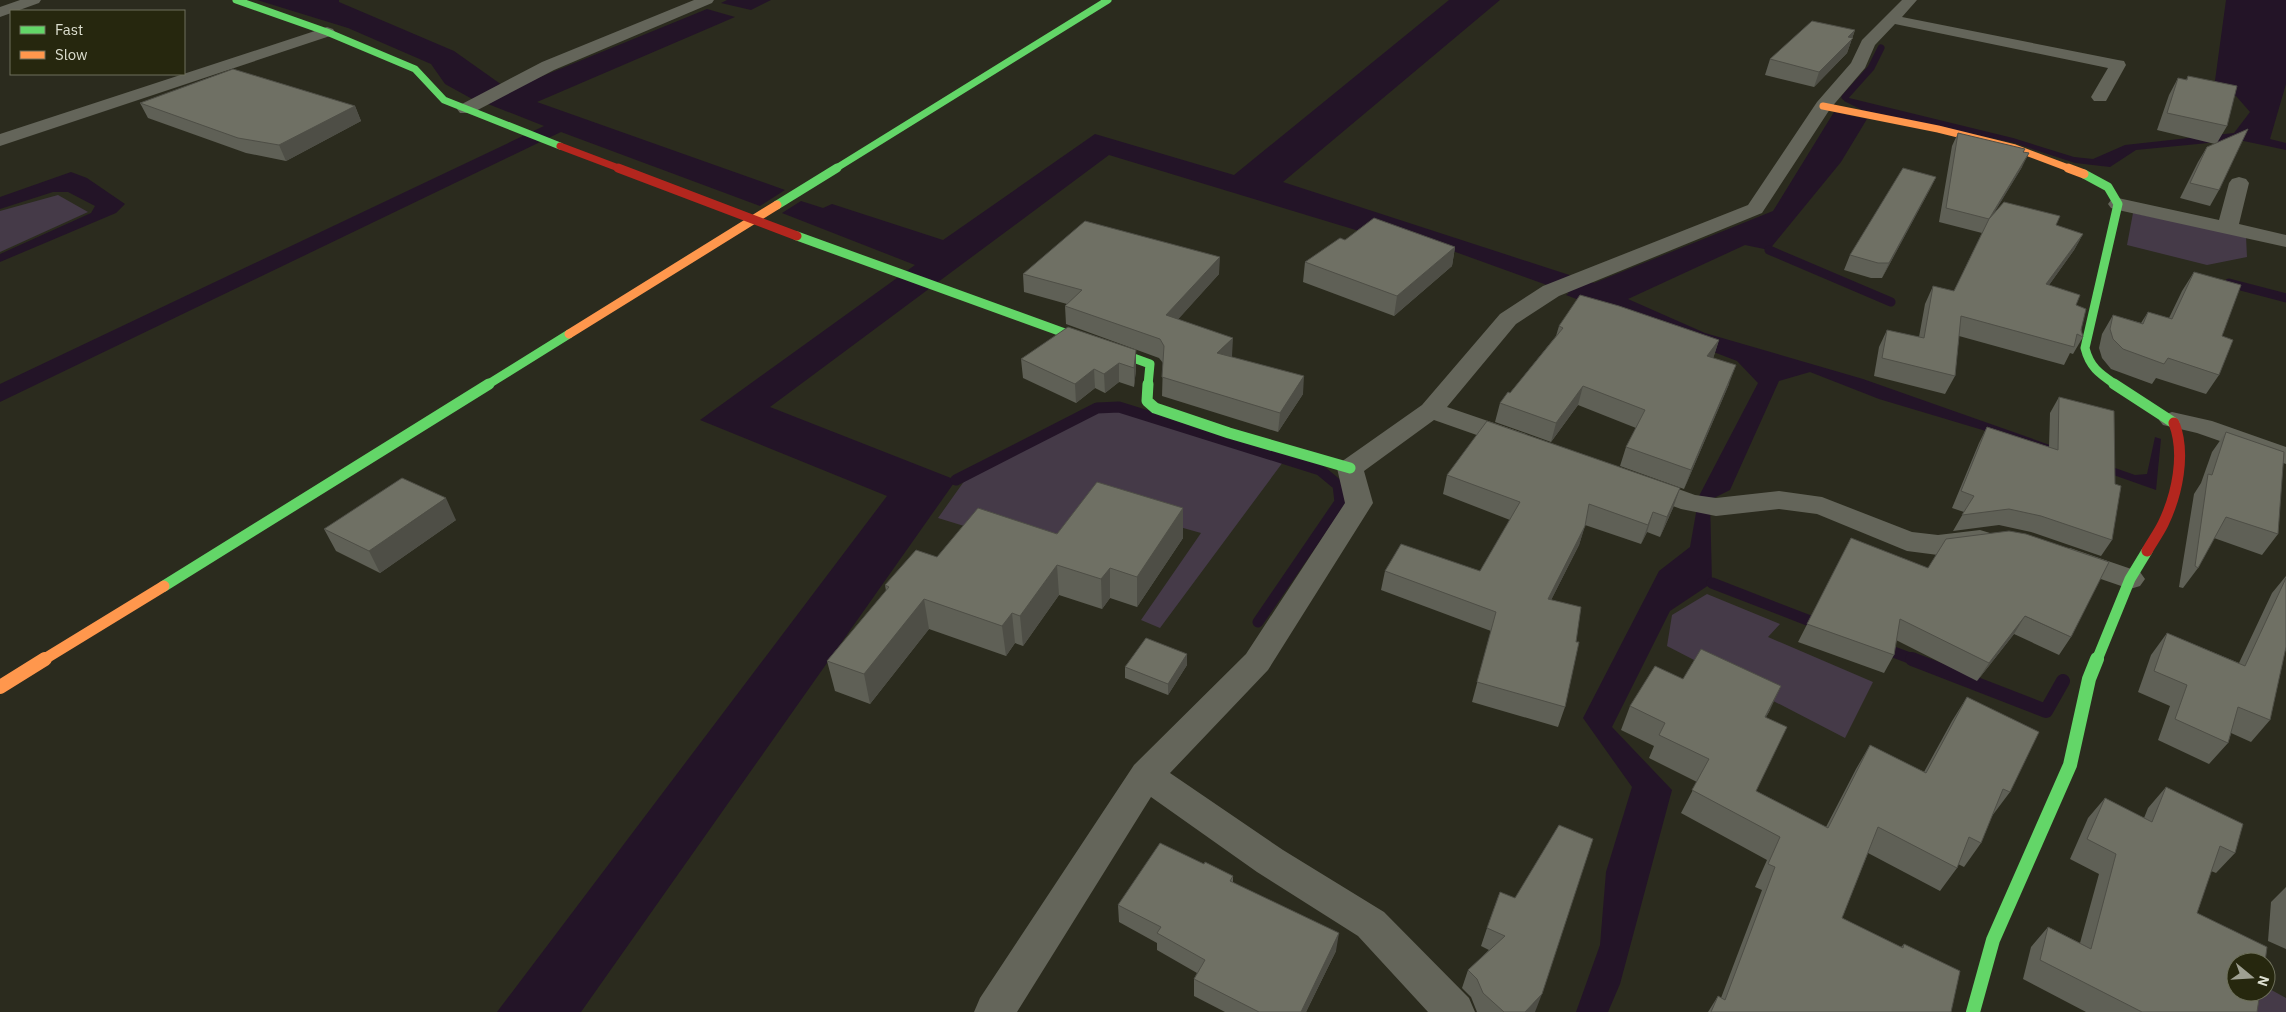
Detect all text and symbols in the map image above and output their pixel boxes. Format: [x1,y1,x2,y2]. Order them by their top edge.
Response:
legend [10,10,185,75]
text: Fast [55,20,83,39]
text: Slow [55,45,88,64]
north arrow [2226,952,2276,1002]
text: N [2253,973,2273,989]

